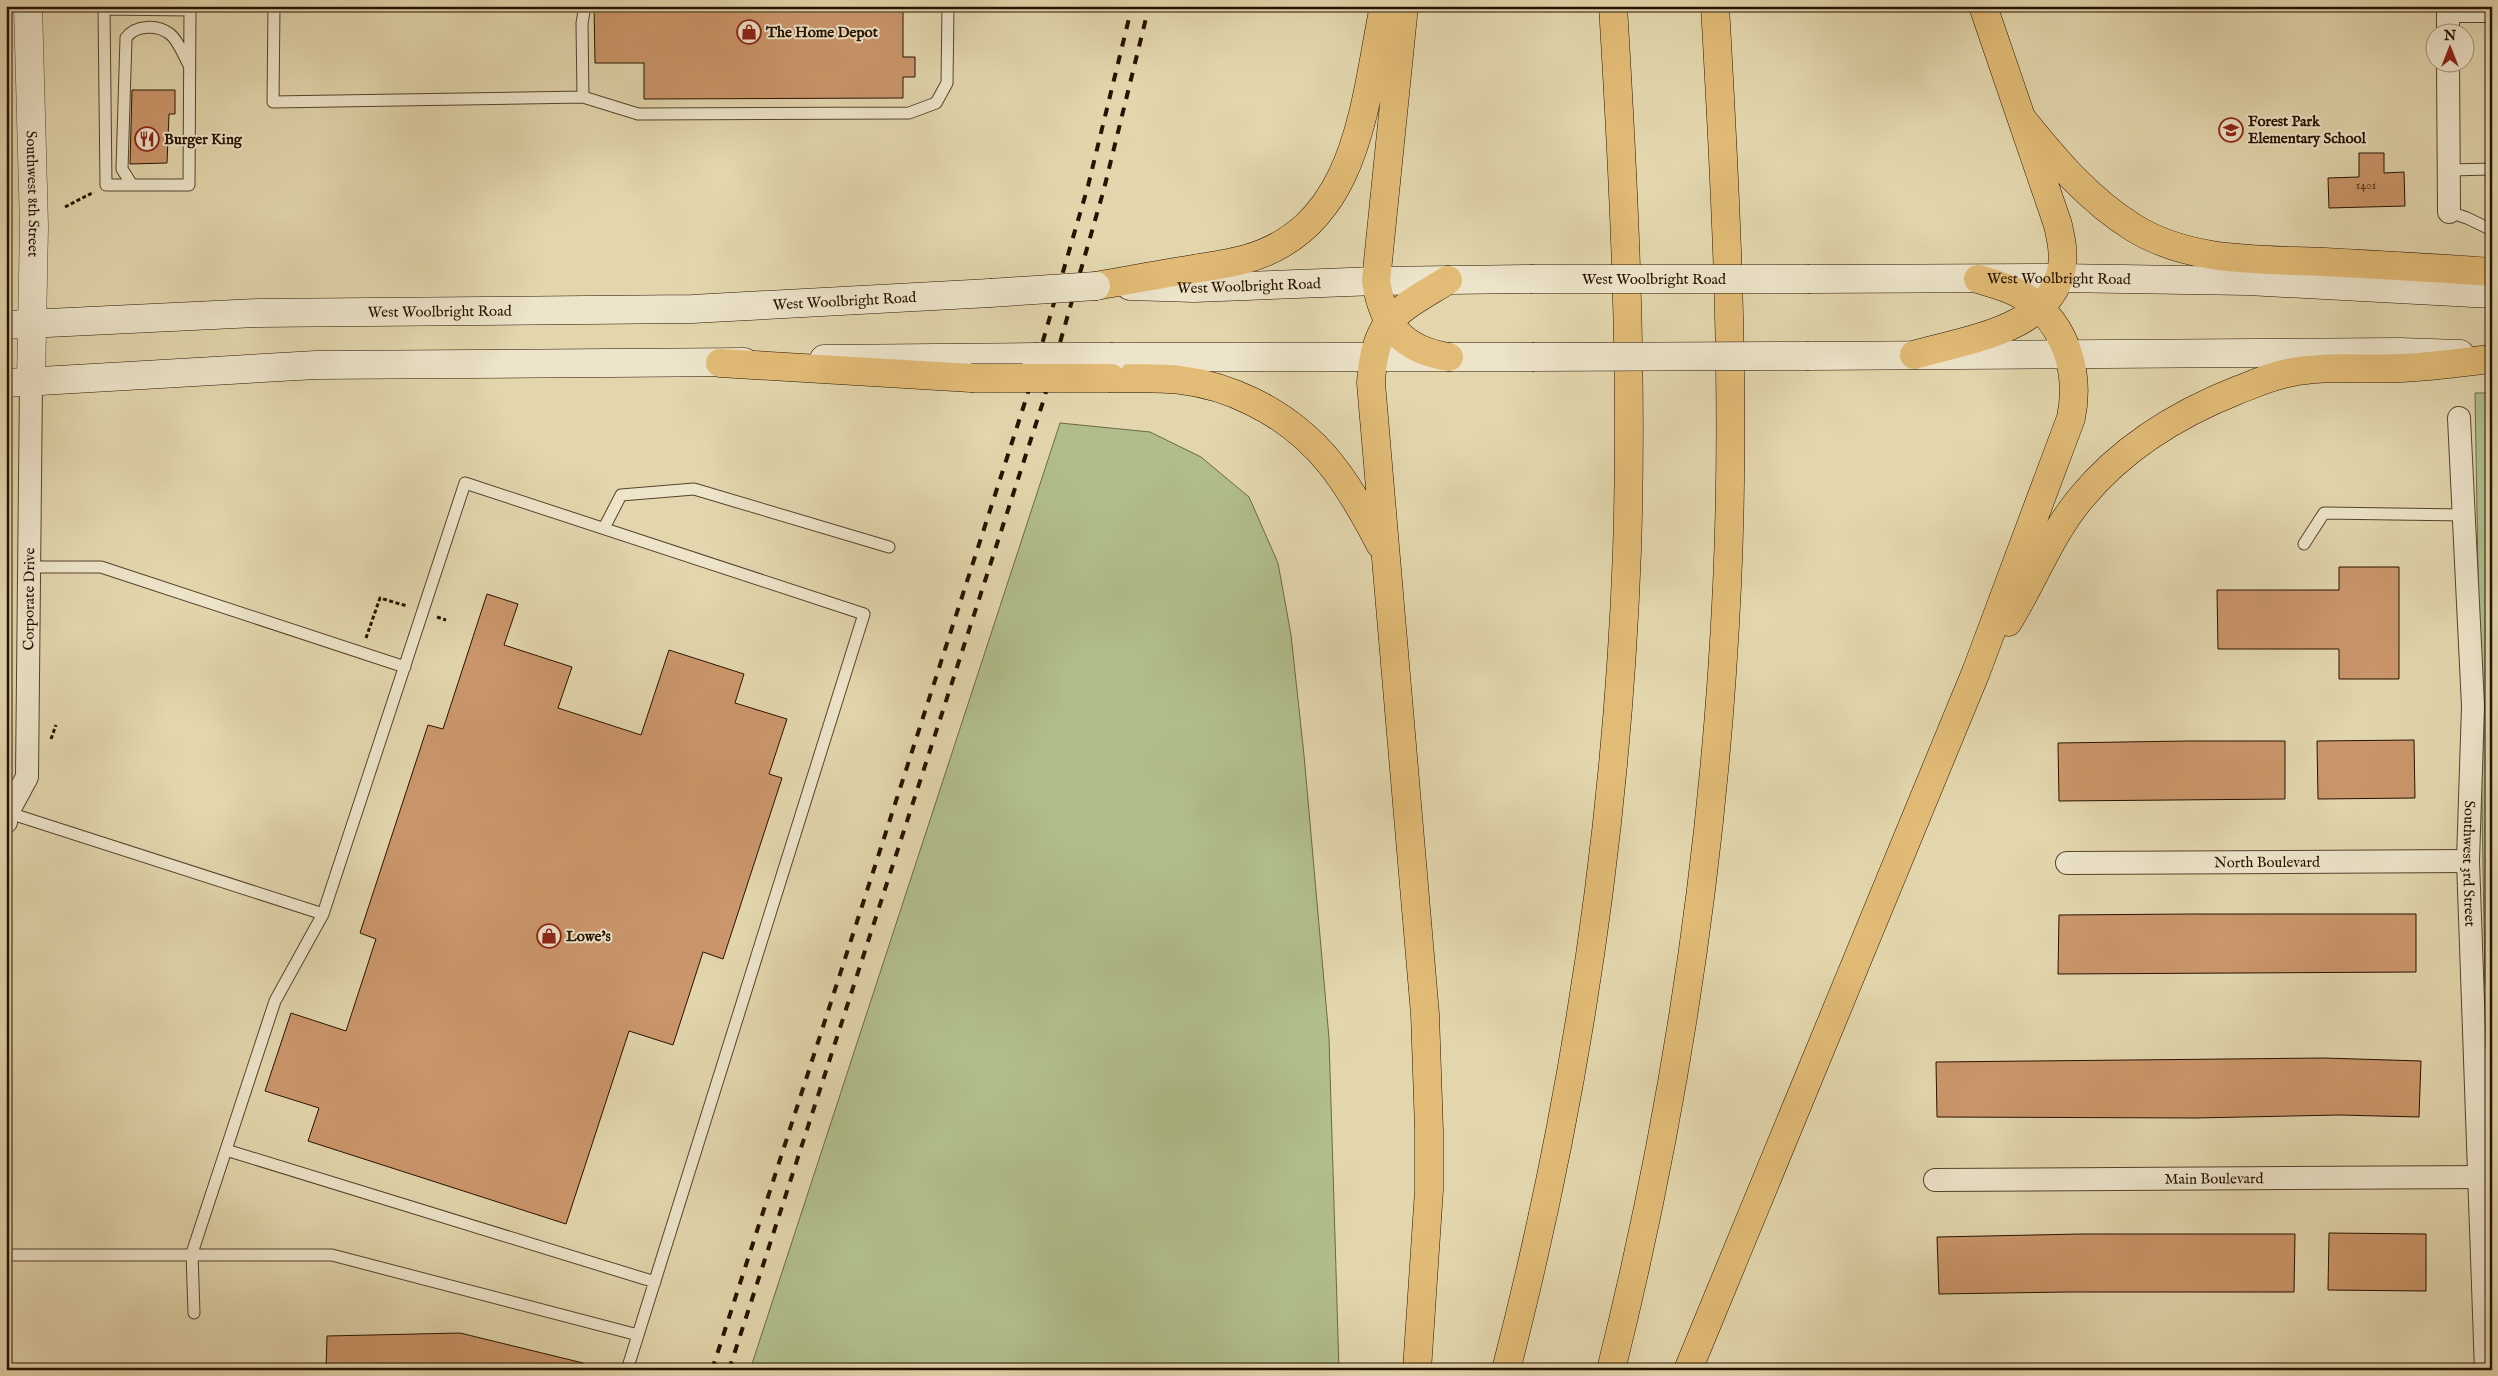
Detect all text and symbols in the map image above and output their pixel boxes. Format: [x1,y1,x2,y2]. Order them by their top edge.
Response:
shop icon: The Home Depot [736,19,762,45]
north arrow [2426,22,2476,72]
place label: The Home Depot [765,23,879,42]
text: N [2443,27,2456,45]
place label: Forest Park Elementary School [2248,112,2367,148]
school or university icon: Forest Park Elementary School [2218,117,2244,143]
restaurant icon: Burger King [134,126,160,152]
street label: Southwest 8th Street [21,130,43,257]
place label: Burger King [164,130,243,149]
house number: 1401 [2356,178,2376,193]
street label: West Woolbright Road [1987,269,2132,289]
street label: West Woolbright Road [1582,270,1727,289]
street label: West Woolbright Road [1177,274,1322,298]
street label: West Woolbright Road [772,288,918,315]
street label: West Woolbright Road [368,302,513,322]
street label: Corporate Drive [19,547,39,651]
street label: Southwest 3rd Street [2458,800,2479,927]
street label: North Boulevard [2214,853,2321,872]
shop icon: Lowe's [536,923,562,949]
place label: Lowe's [566,927,611,946]
street label: Main Boulevard [2164,1169,2265,1189]

